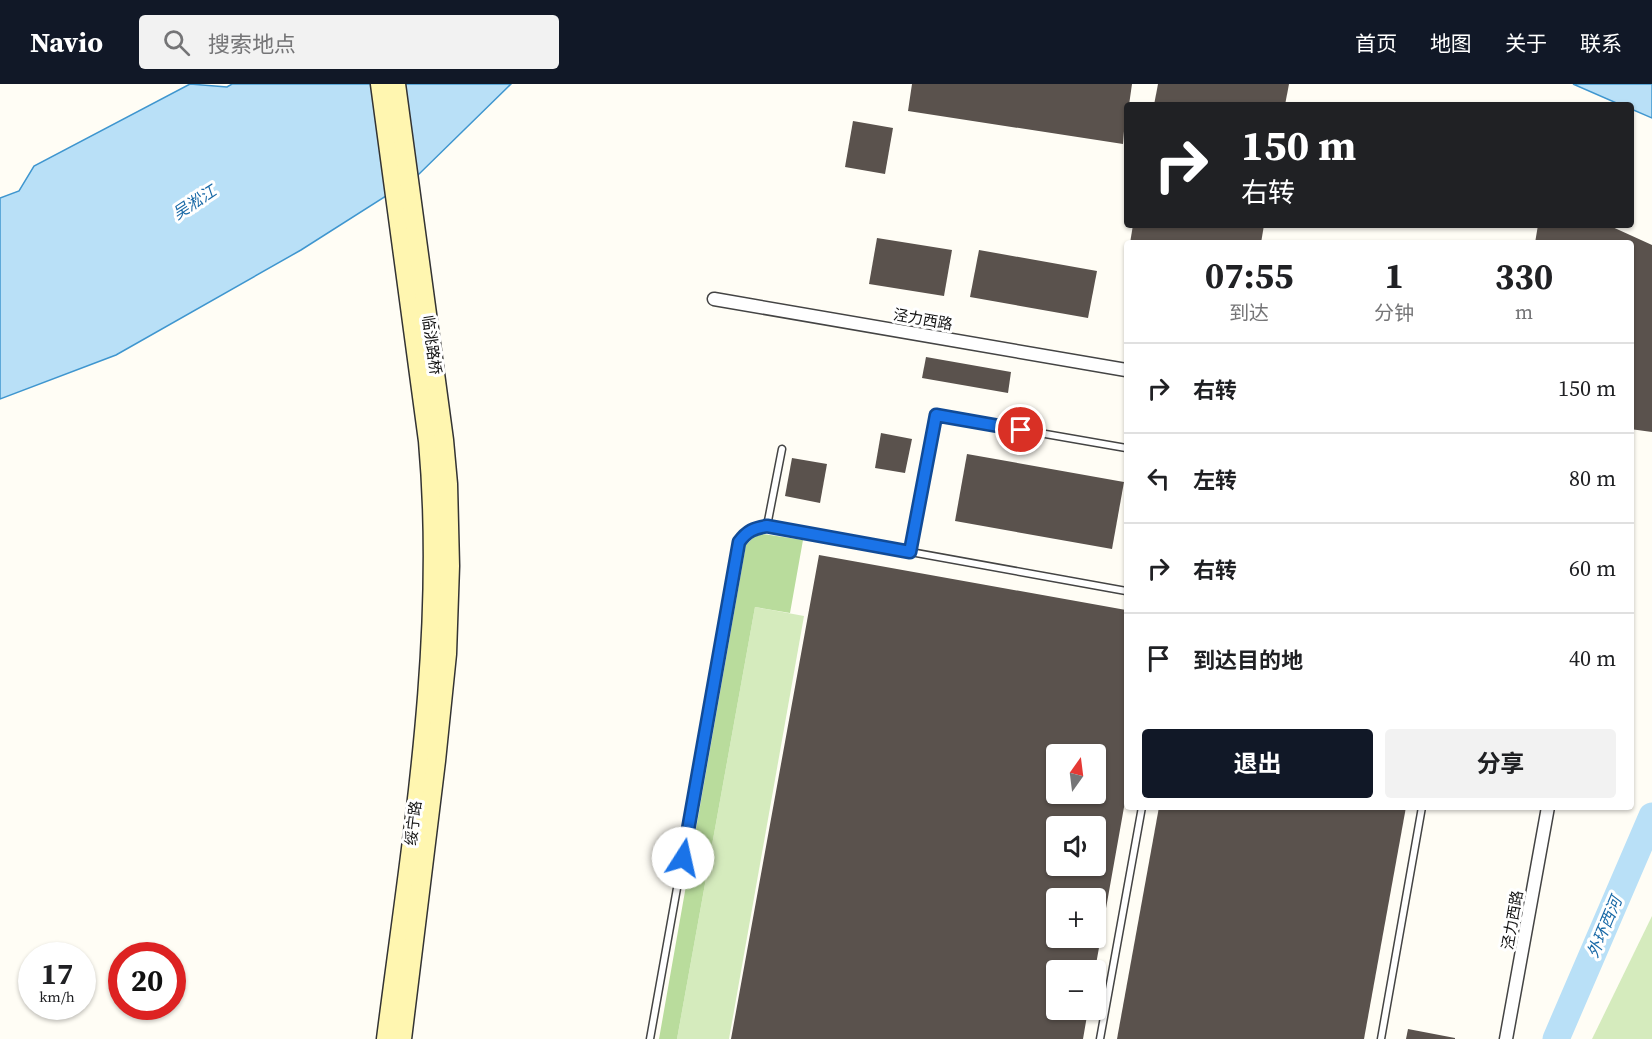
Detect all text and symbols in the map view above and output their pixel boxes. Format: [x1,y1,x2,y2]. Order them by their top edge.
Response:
search box [139,15,559,69]
text: Navio [30,23,103,61]
icon: search [160,26,193,59]
text: 搜索地点 [208,29,296,59]
text: 首页 [1355,29,1397,58]
text: 地图 [1430,29,1472,58]
text: 关于 [1505,29,1547,58]
text: 联系 [1580,29,1622,58]
text: 150 m [1241,116,1356,174]
icon: right [1142,126,1220,204]
text: 右转 [1241,174,1295,211]
water label: 吴淞江 [168,179,222,224]
text: 07:55 [1205,251,1294,300]
text: 1 [1384,251,1404,300]
text: 330 [1495,252,1553,301]
text: m [1515,298,1533,326]
text: 到达 [1229,299,1269,327]
text: 分钟 [1374,299,1414,327]
street label: 泾力西路 [892,303,954,335]
street label: 临洮路桥 [417,314,447,376]
icon: right [1142,372,1175,405]
text: 150 m [1558,373,1616,403]
text: 右转 [1193,375,1237,405]
pin [995,404,1046,455]
icon: arrive [1004,413,1037,446]
icon: left [1142,462,1175,495]
text: 80 m [1569,463,1616,493]
text: 左转 [1193,465,1237,495]
icon: right [1142,552,1175,585]
text: 60 m [1569,553,1616,583]
text: 右转 [1193,555,1237,585]
icon: arrive [1142,642,1175,675]
text: 40 m [1569,643,1616,673]
text: 到达目的地 [1193,645,1303,675]
button: 退出 [1142,729,1373,798]
button: 分享 [1385,729,1616,798]
north arrow [1046,744,1106,804]
map controls [1046,744,1106,1020]
street label: 绥宁路 [400,799,426,847]
button: sound [1046,816,1106,876]
position arrow [651,826,715,890]
button: + [1046,888,1106,948]
street label: 泾力西路 [1496,889,1528,951]
water label: 外环西河 [1581,890,1628,961]
speed limit sign: 20 [108,942,186,1020]
text: 17 [41,953,73,994]
button: − [1046,960,1106,1020]
text: km/h [39,986,75,1007]

